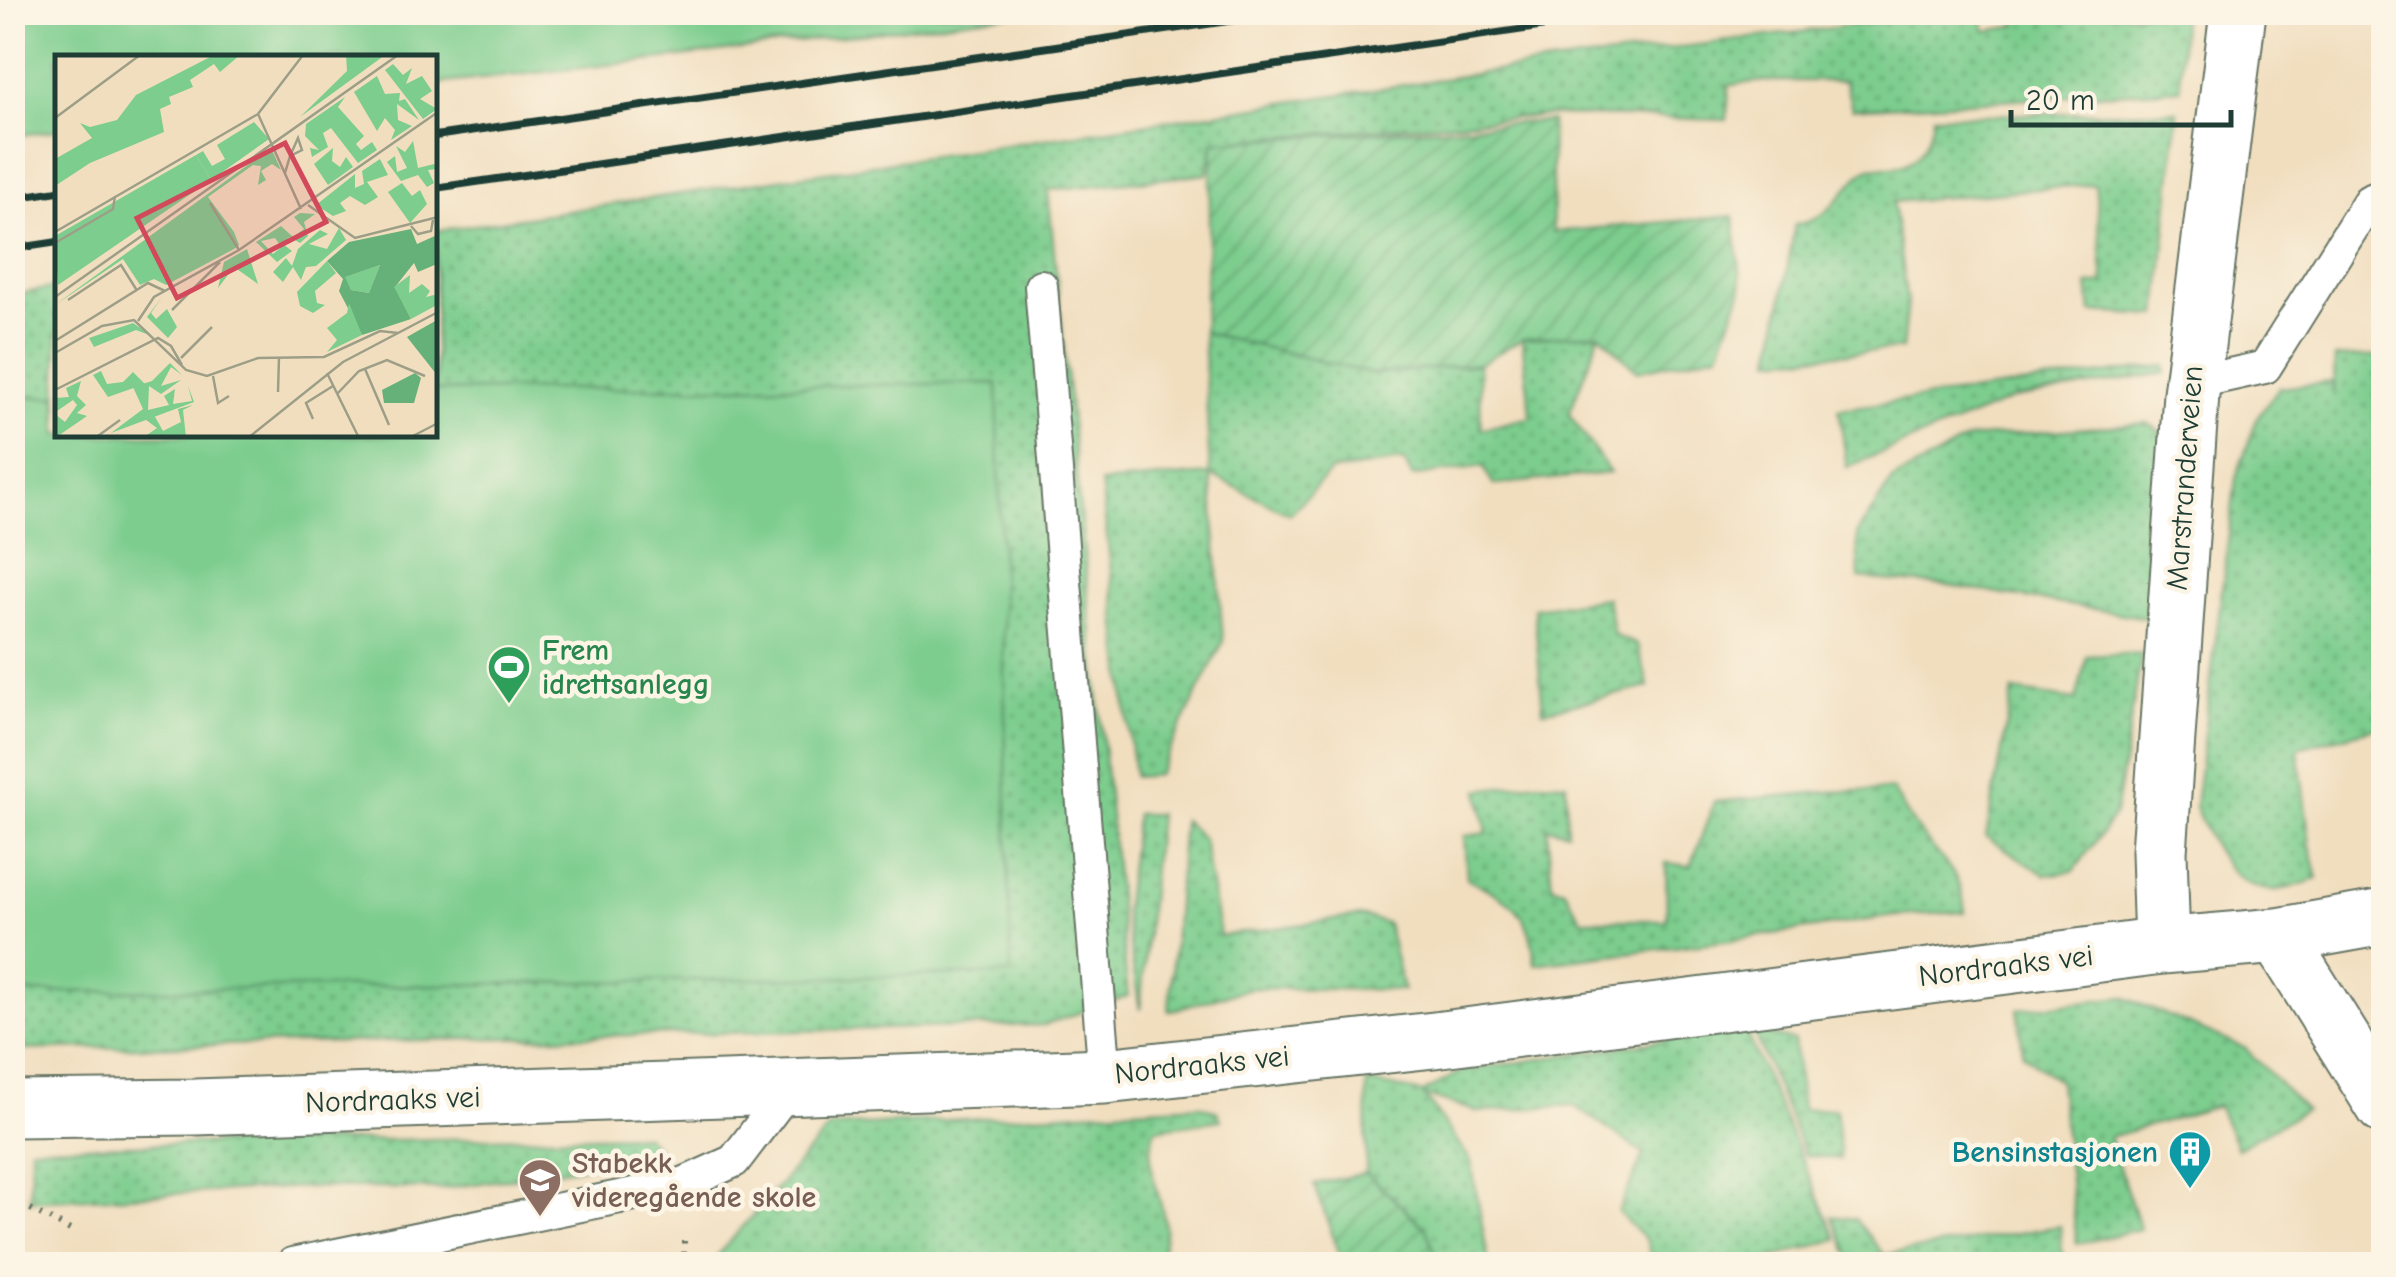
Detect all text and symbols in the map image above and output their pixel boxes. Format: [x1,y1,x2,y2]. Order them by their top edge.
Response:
inset map [55,55,438,438]
scale bar [2011,65,2231,127]
text: 20 m [2026,83,2095,118]
street label: Marstranderveien [2160,364,2210,592]
place label: Frem idrettsanlegg [542,633,710,702]
sports icon: Frem idrettsanlegg [486,644,532,705]
street label: Nordraaks vei [1917,938,2095,994]
street label: Nordraaks vei [1113,1038,1291,1092]
street label: Nordraaks vei [305,1079,481,1121]
building icon: Bensinstasjonen [2167,1129,2213,1190]
place label: Bensinstasjonen [1952,1135,2158,1170]
place label: Stabekk videregående skole [571,1146,816,1215]
school or university icon: Stabekk videregående skole [517,1157,563,1218]

